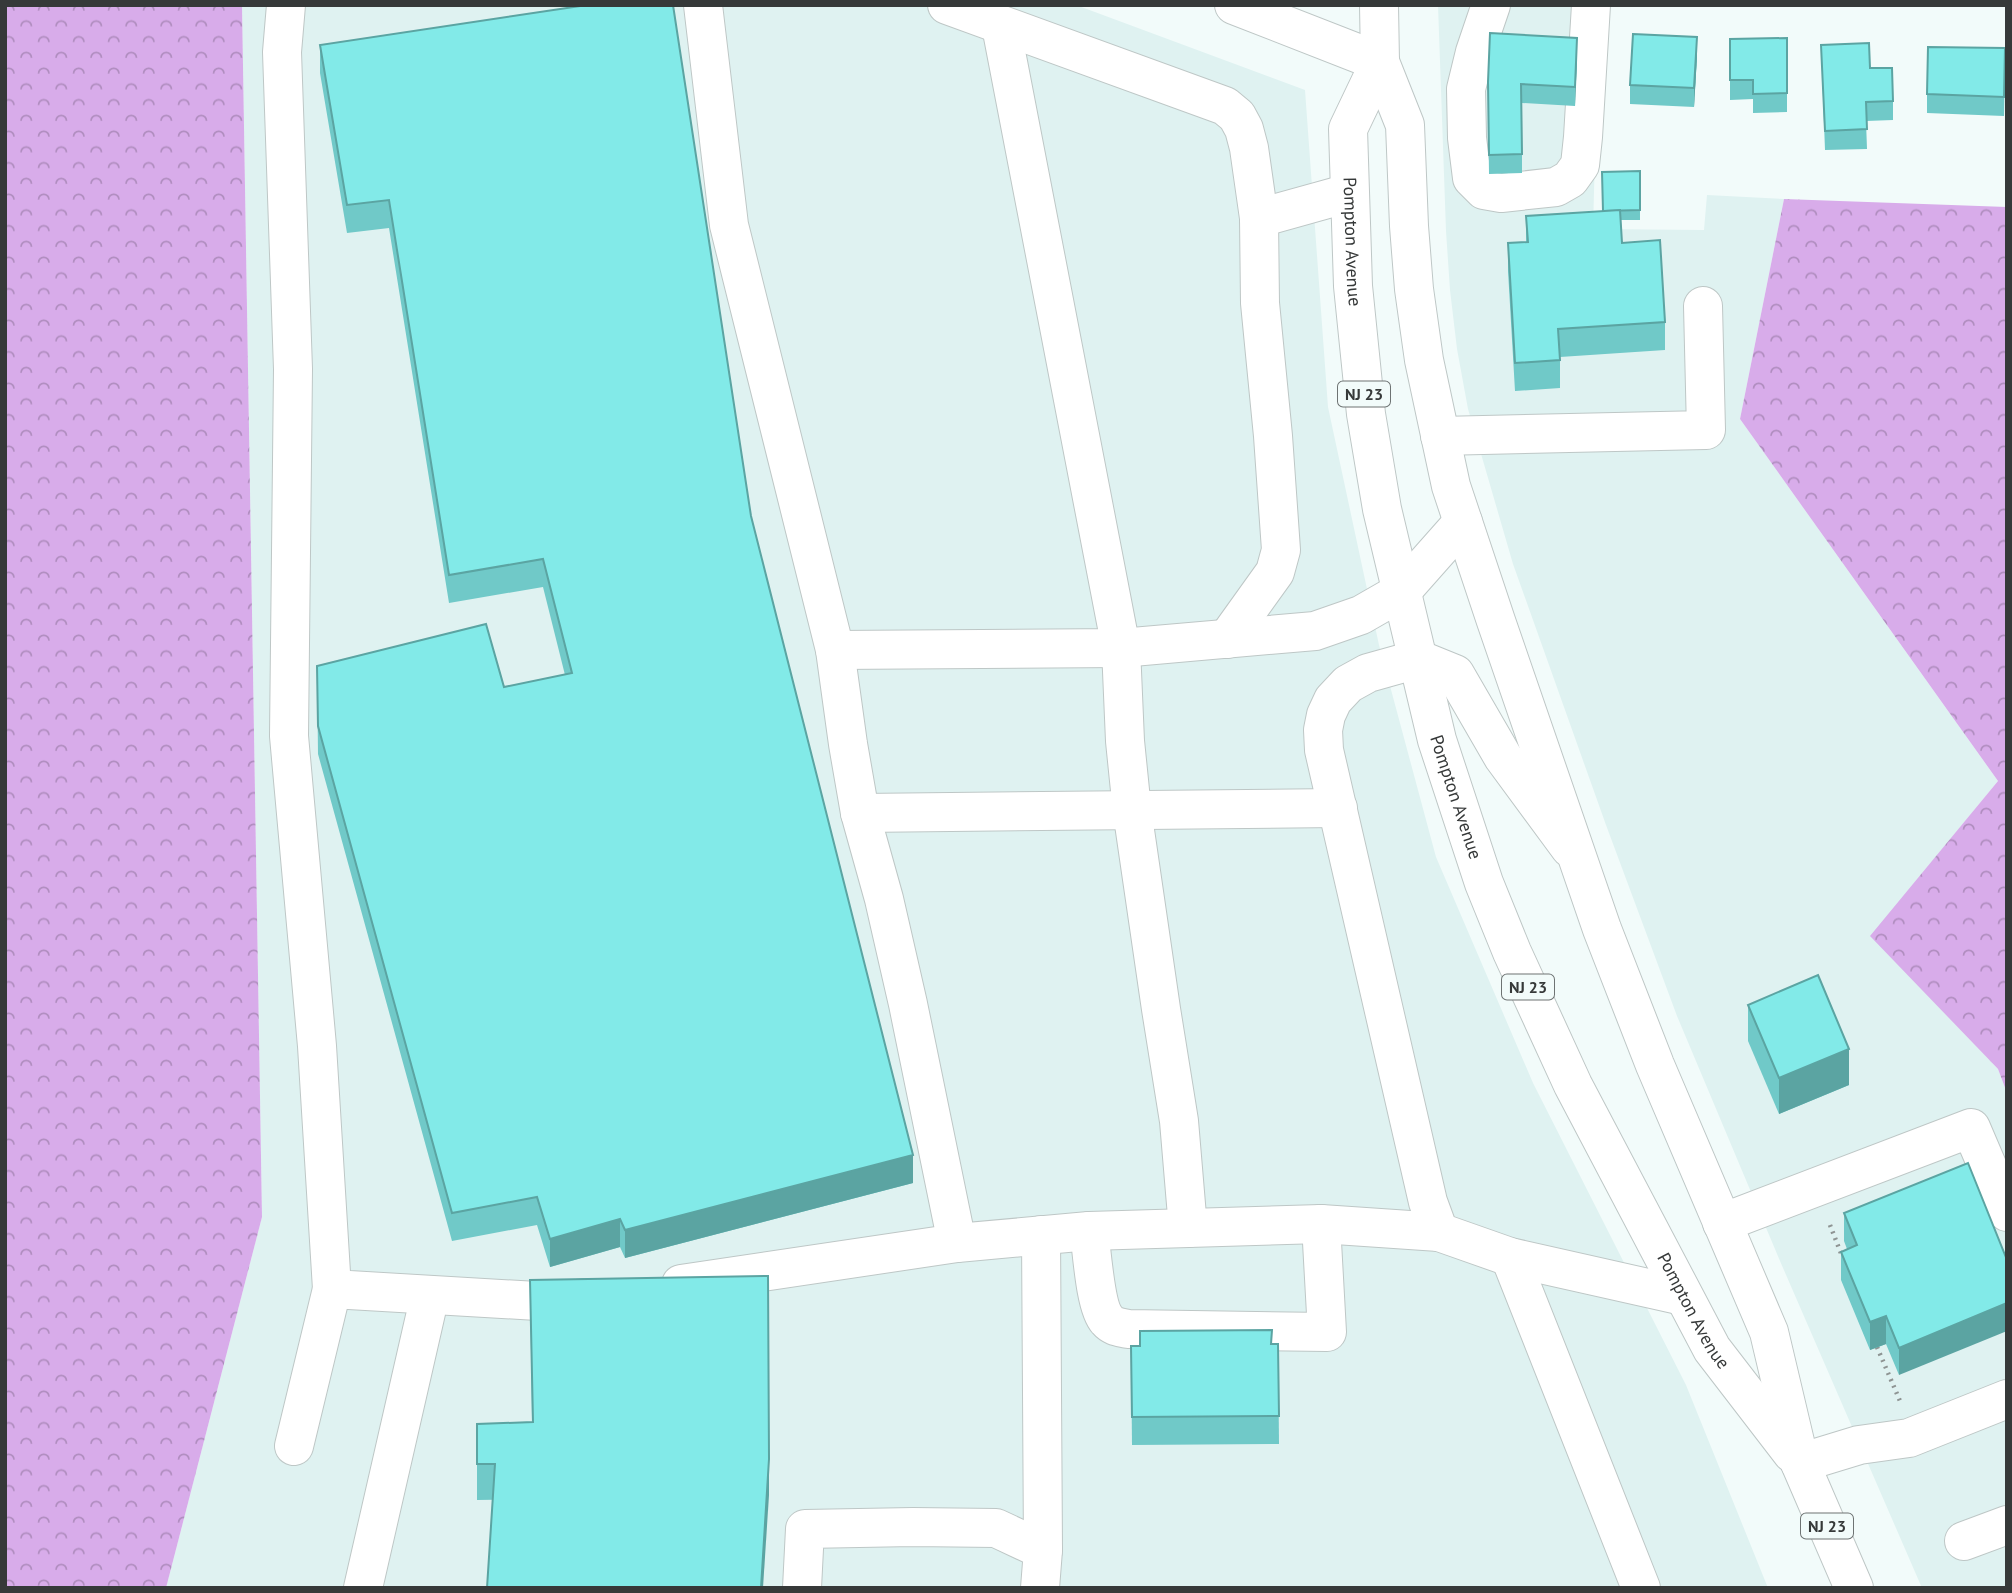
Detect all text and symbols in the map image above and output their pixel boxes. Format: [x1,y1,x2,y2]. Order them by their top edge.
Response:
street label: Pompton Avenue [1339,177,1367,307]
road number: NJ 23 [1338,382,1390,406]
street label: Pompton Avenue [1425,732,1487,862]
road number: NJ 23 [1502,974,1554,1000]
street label: Pompton Avenue [1652,1249,1735,1373]
road number: NJ 23 [1801,1514,1853,1538]

